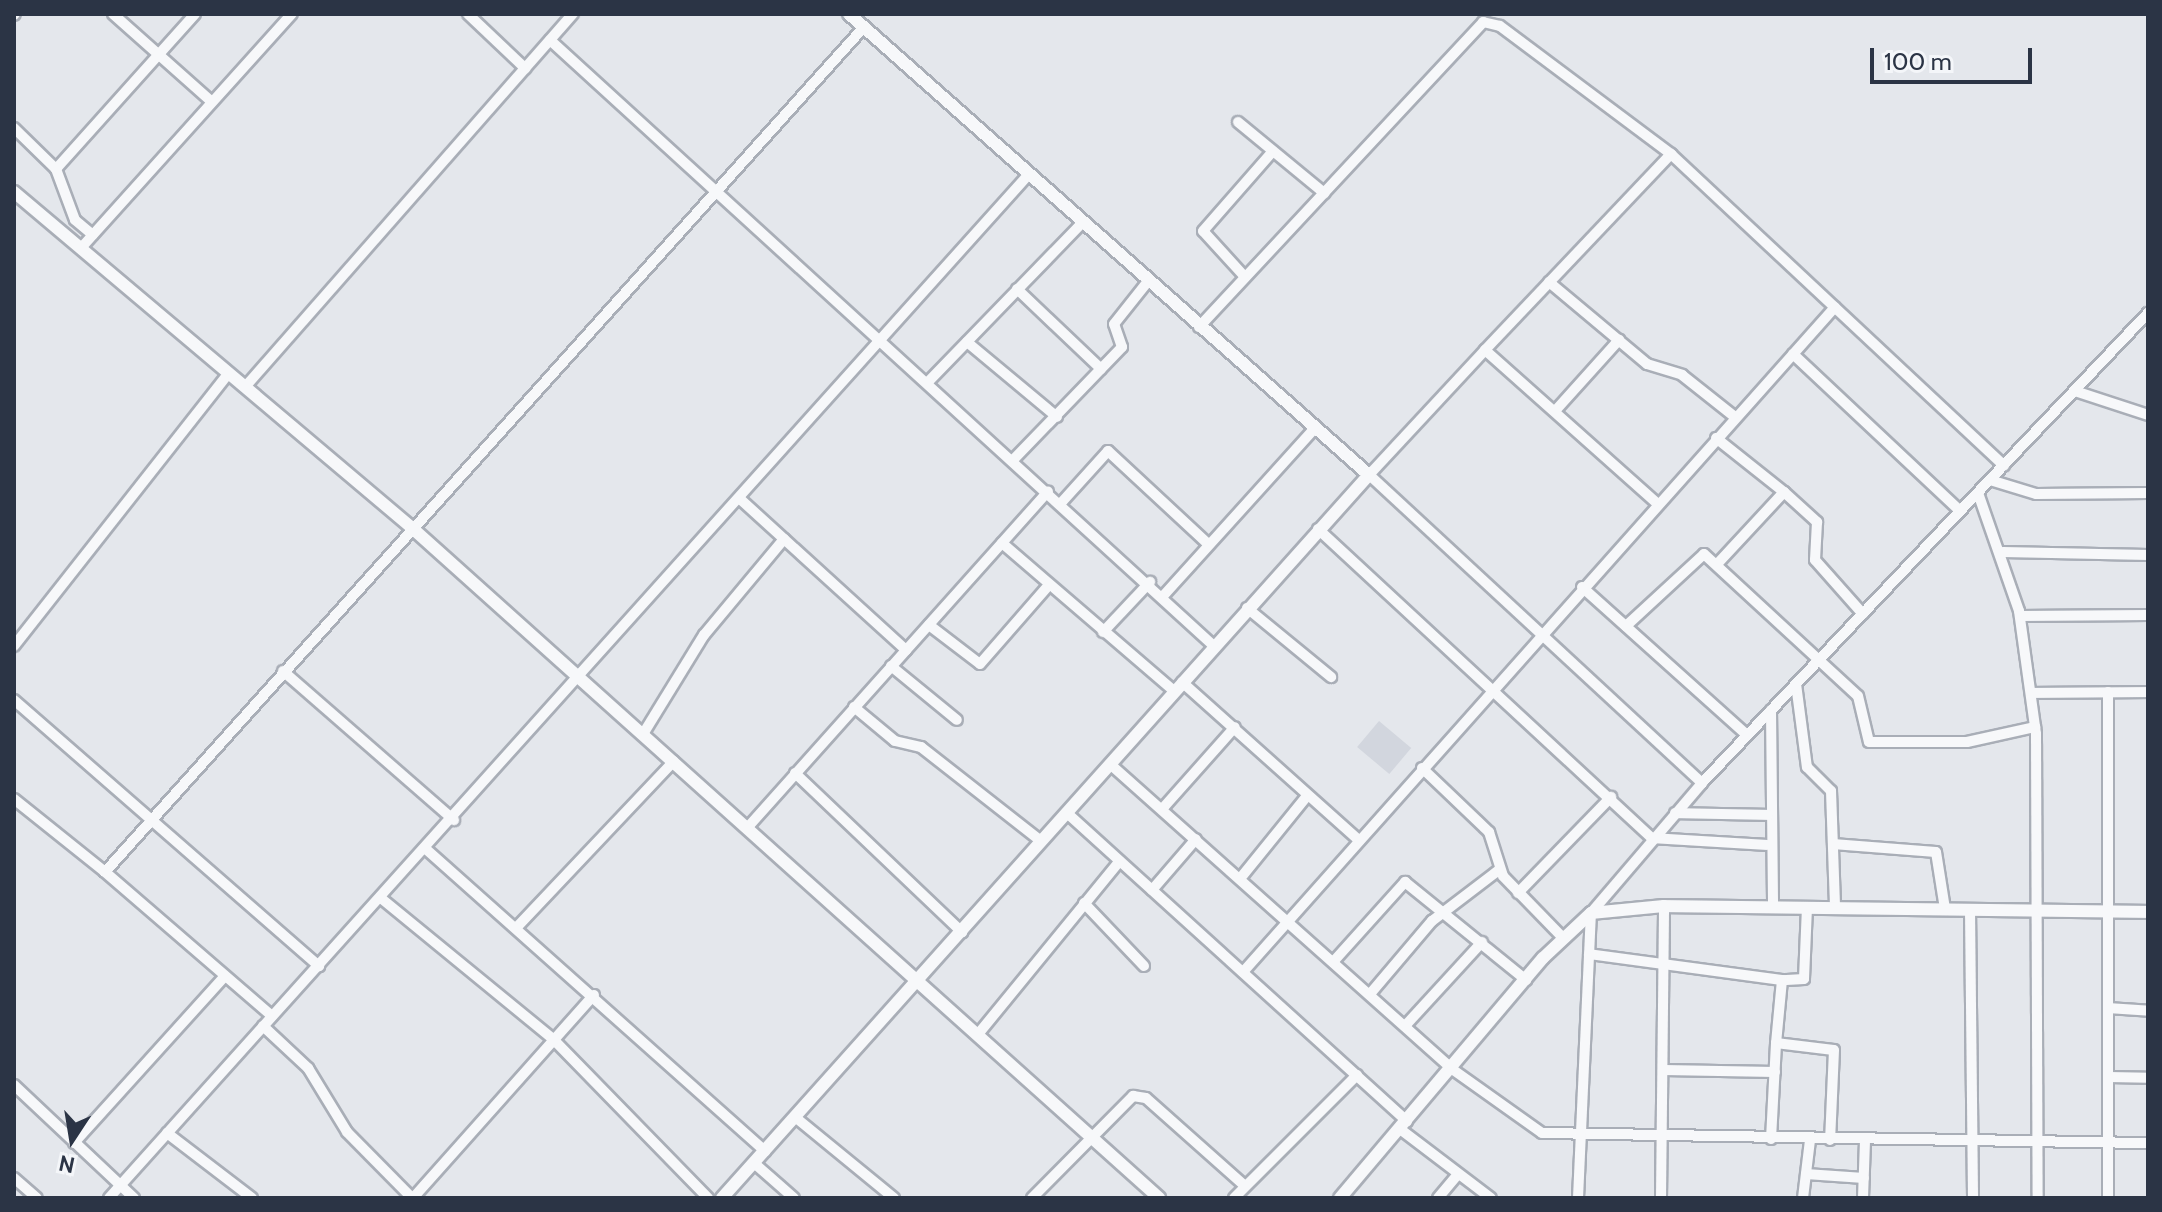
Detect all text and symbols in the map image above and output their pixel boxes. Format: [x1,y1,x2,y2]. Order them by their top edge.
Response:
scale bar [1874,32,2036,82]
text: 100 m [1884,47,1952,76]
north arrow [32,1100,112,1180]
text: N [56,1149,77,1179]

